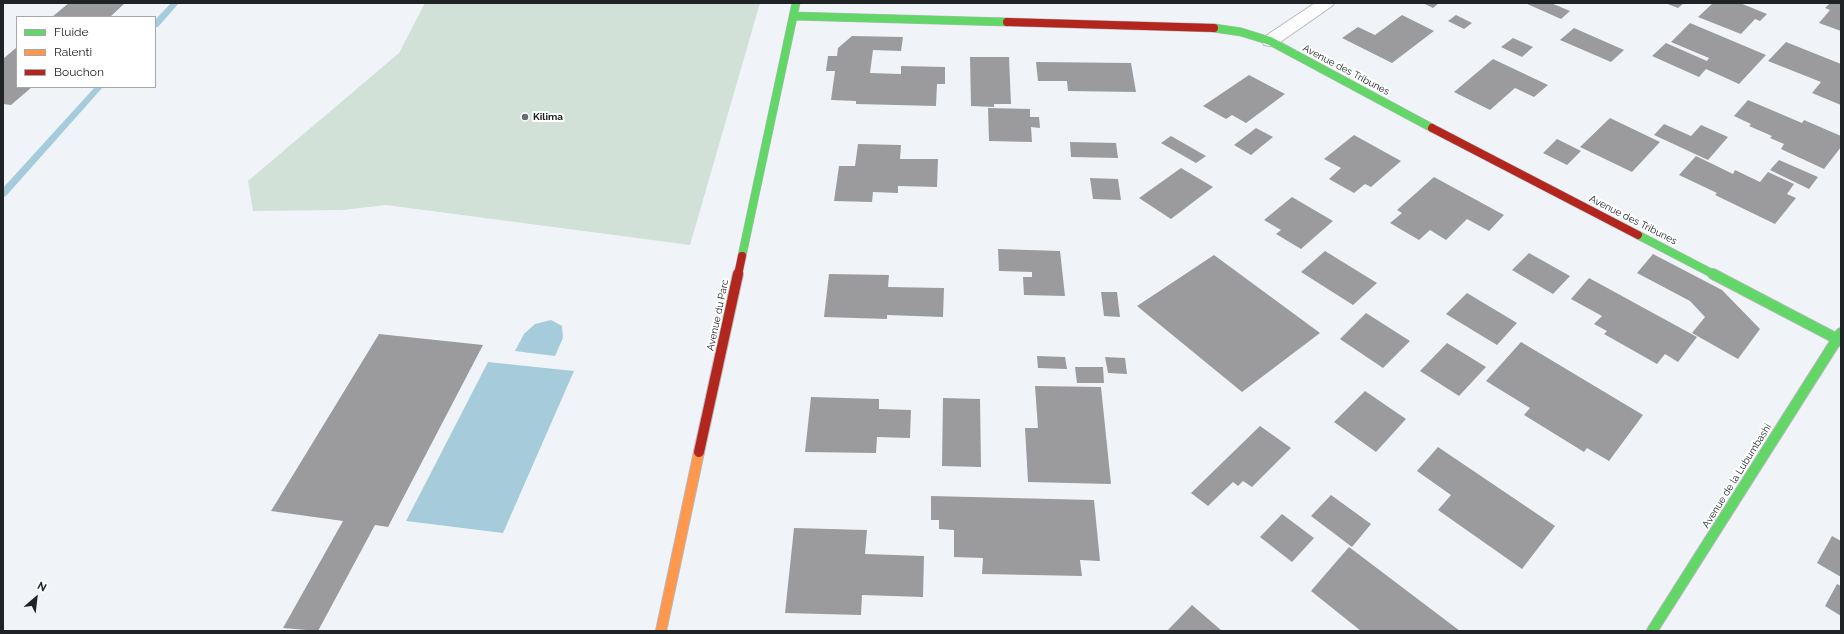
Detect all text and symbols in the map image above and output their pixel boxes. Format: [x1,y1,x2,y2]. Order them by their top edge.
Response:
legend [16,16,156,88]
text: Fluide [54,25,89,39]
street label: Avenue des Tribunes [1301,42,1391,98]
text: Ralenti [54,45,92,59]
text: Bouchon [54,65,104,79]
place label: Kilima [533,111,563,123]
marker: Kilima [520,112,530,122]
street label: Avenue des Tribunes [1587,193,1679,247]
street label: Avenue du Parc [705,278,731,352]
street label: Avenue de la Lubumbashi [1700,422,1774,530]
north arrow [16,578,56,618]
text: N [35,579,49,595]

